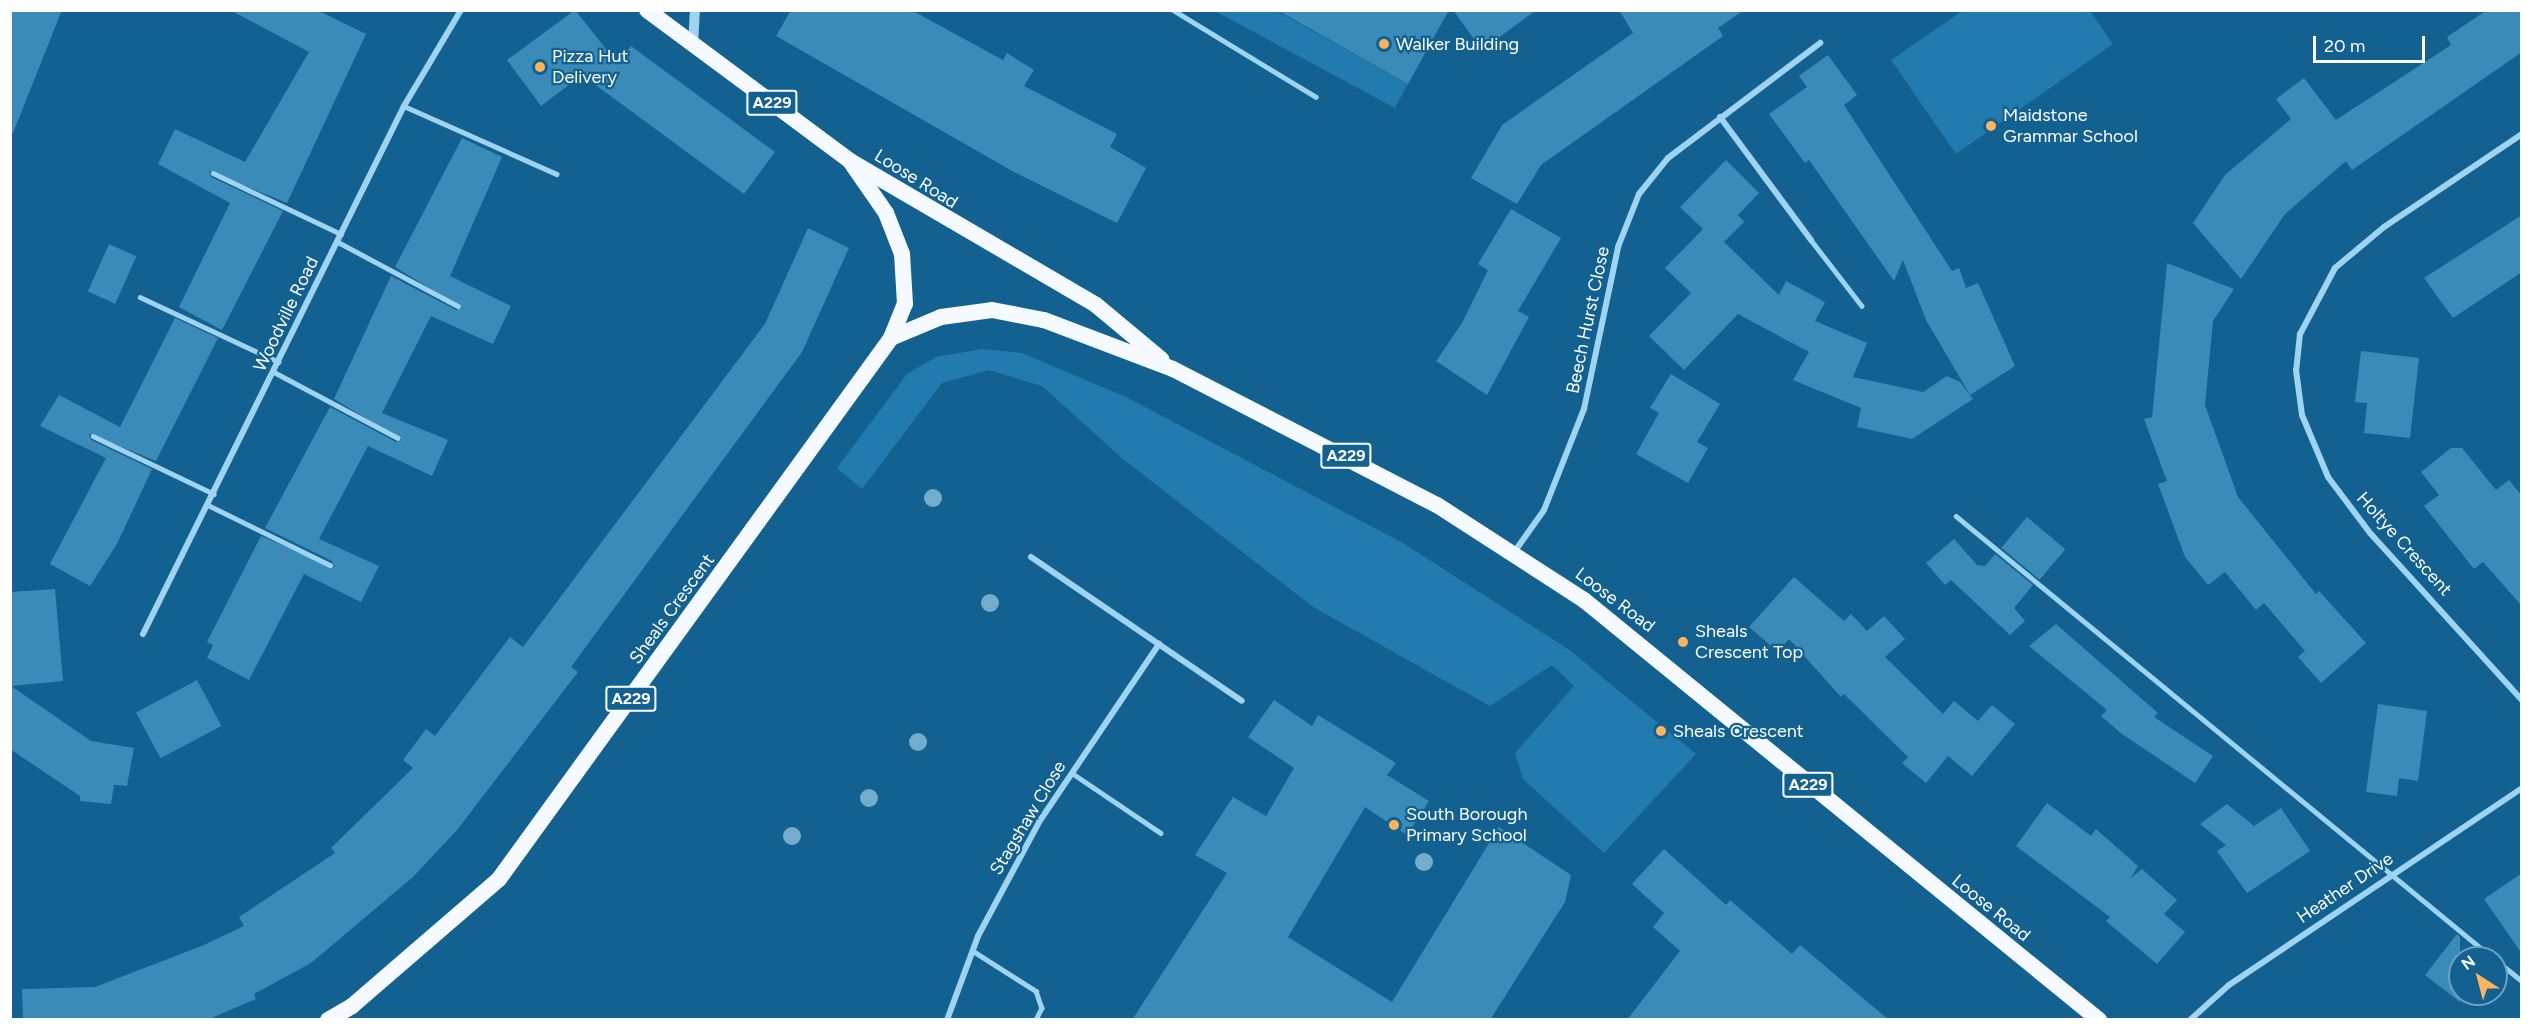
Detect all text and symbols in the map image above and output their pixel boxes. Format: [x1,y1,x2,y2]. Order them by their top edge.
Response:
scale bar [2316,24,2428,62]
place label: Walker Building [1396,33,1519,55]
text: 20 m [2324,35,2365,57]
marker: Walker Building [1377,37,1391,51]
place label: Pizza Hut Delivery [552,46,628,88]
marker: Pizza Hut Delivery [533,60,547,74]
road number: A229 [745,90,799,116]
place label: Maidstone Grammar School [2003,105,2138,148]
marker: Maidstone Grammar School [1984,119,1998,133]
street label: Loose Road [870,145,962,213]
street label: Beech Hurst Close [1562,245,1614,395]
street label: Woodville Road [249,253,323,375]
road number: A229 [1319,443,1373,469]
street label: Holtye Crescent [2352,488,2456,600]
street label: Sheals Crescent [625,550,719,668]
street label: Loose Road [1571,563,1659,637]
place label: Sheals Crescent Top [1695,621,1803,664]
marker: Sheals Crescent Top [1676,635,1690,649]
road number: A229 [604,686,658,712]
place label: Sheals Crescent [1673,720,1804,742]
marker: Sheals Crescent [1654,724,1668,738]
street label: Stagshaw Close [985,757,1071,879]
road number: A229 [1781,772,1835,798]
place label: South Borough Primary School [1406,804,1527,846]
marker: South Borough Primary School [1387,818,1401,832]
street label: Heather Drive [2293,848,2397,928]
street label: Loose Road [1948,870,2034,946]
north arrow [2448,946,2508,1006]
text: N [2458,951,2479,974]

